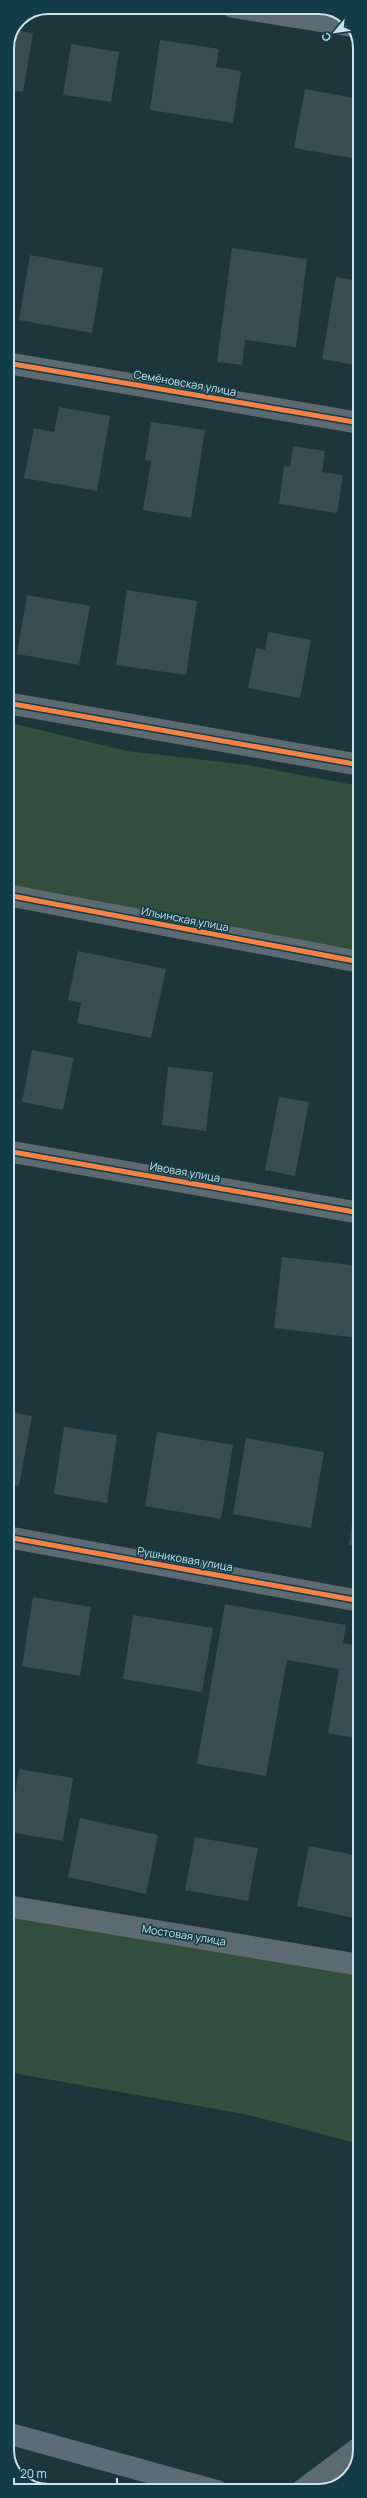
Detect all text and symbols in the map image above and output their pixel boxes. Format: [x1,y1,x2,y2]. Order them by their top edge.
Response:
north arrow [315,12,355,52]
text: С [317,30,334,44]
street label: Семёновская улица [133,366,238,399]
street label: Ильинская улица [140,903,230,934]
street label: Ивовая улица [149,1158,221,1185]
street label: Рушниковая улица [136,1543,234,1574]
street label: Мостовая улица [141,1920,227,1949]
scale bar [14,2460,117,2486]
text: 20 m [20,2465,47,2482]

